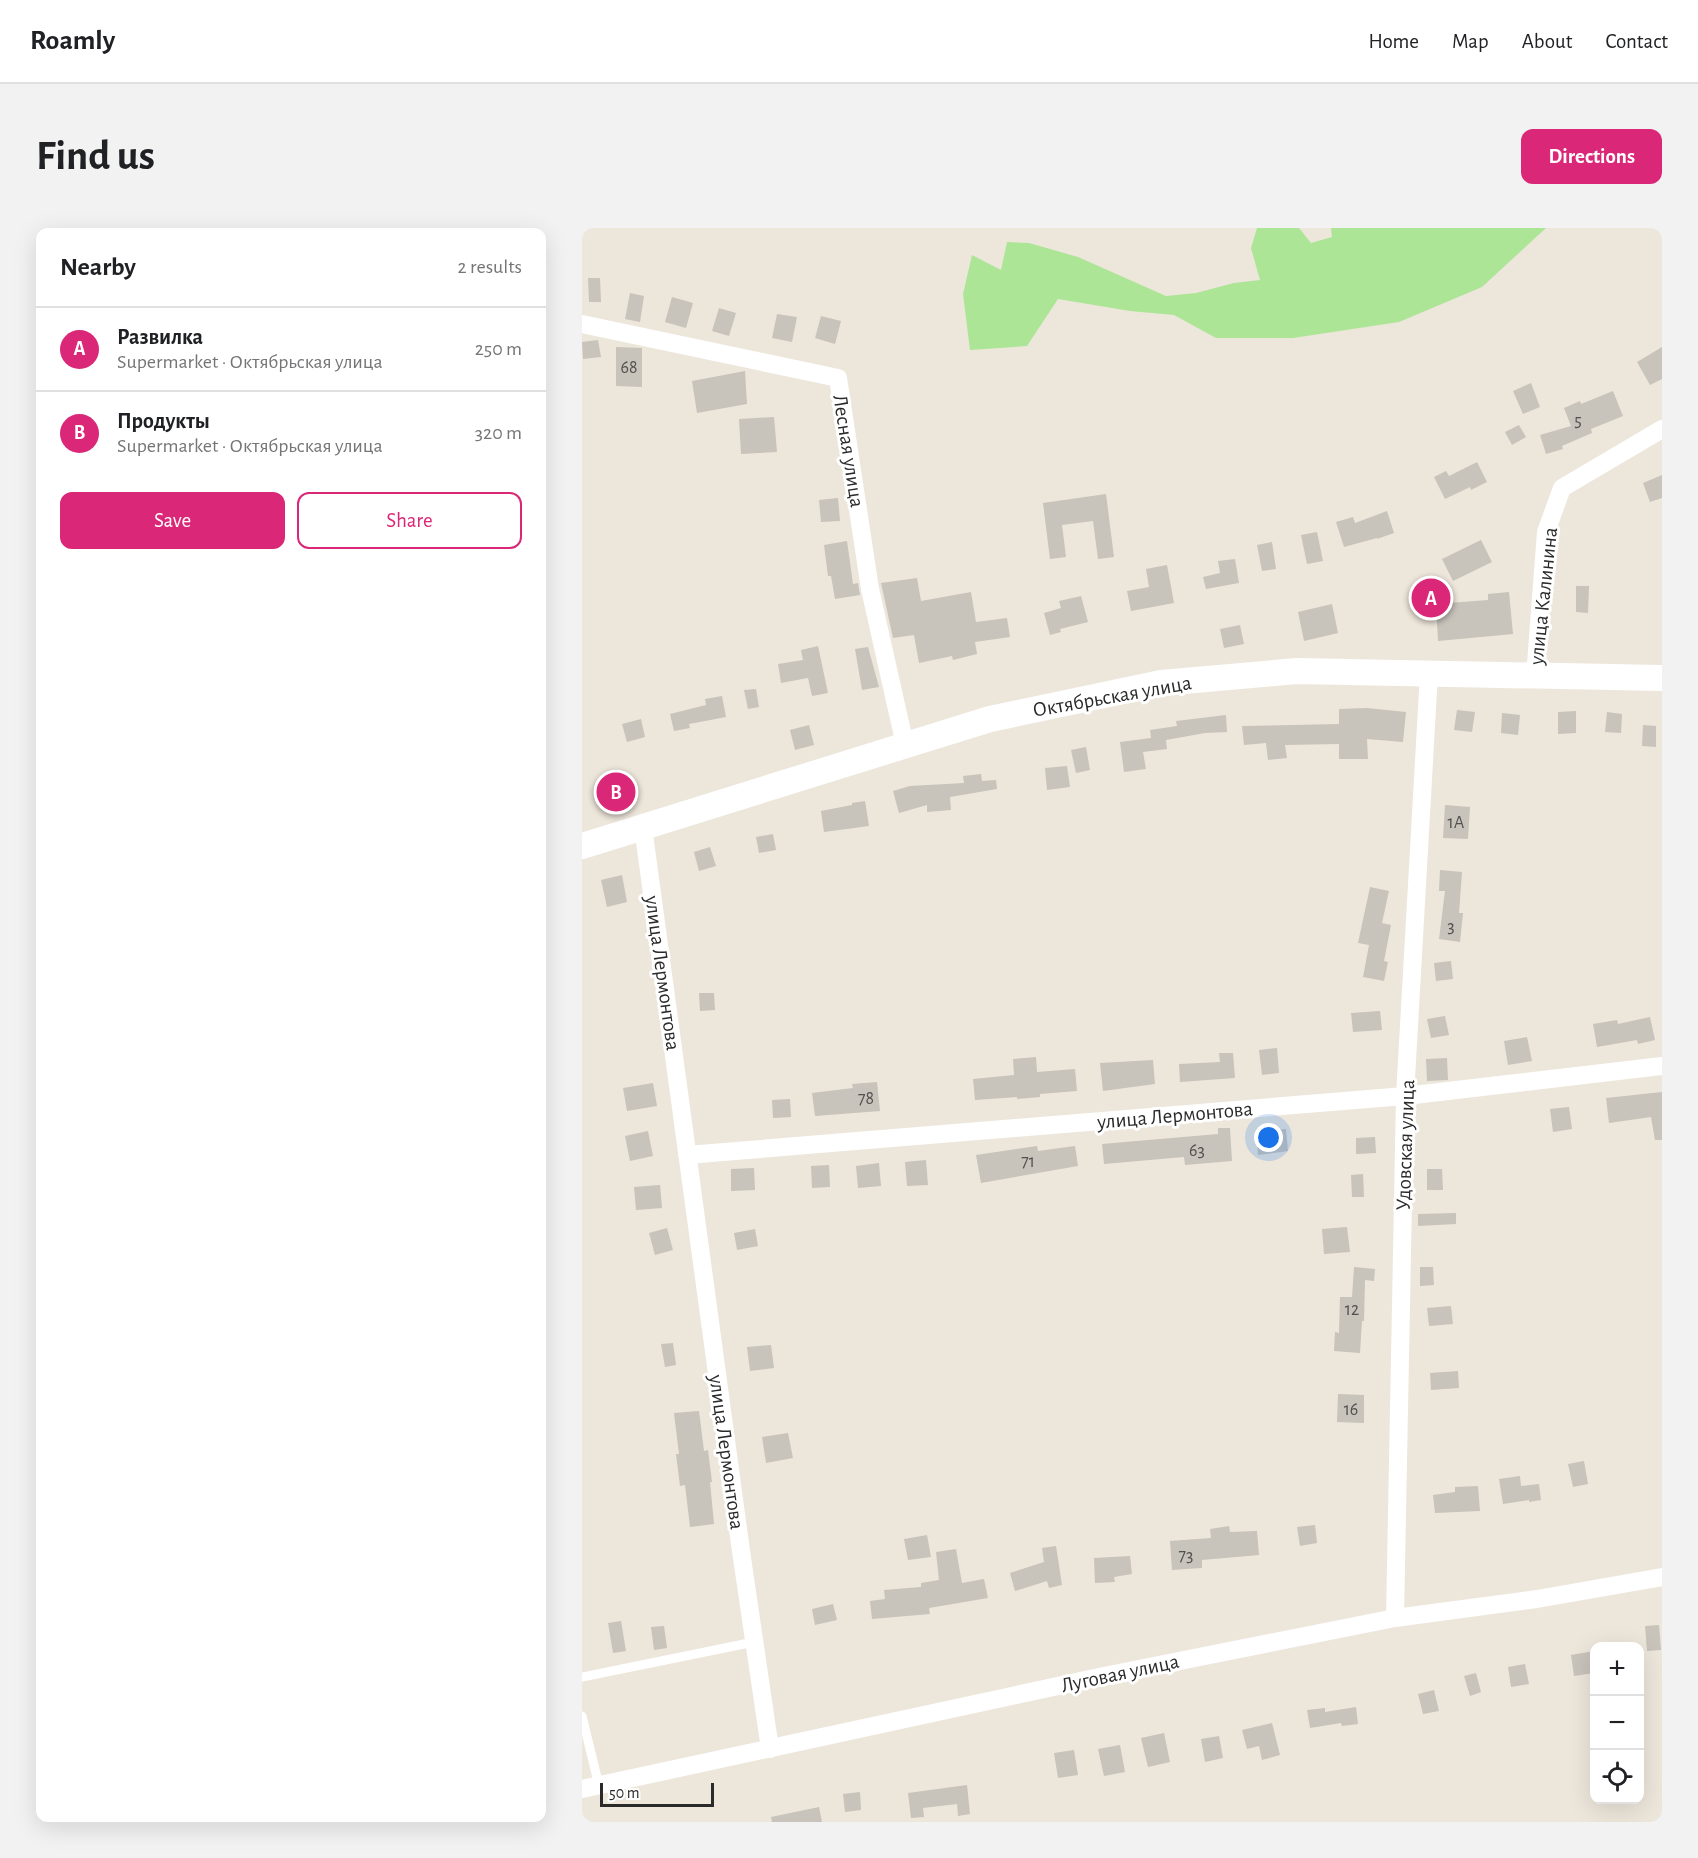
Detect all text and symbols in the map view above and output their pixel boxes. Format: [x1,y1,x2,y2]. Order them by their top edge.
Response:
text: Roamly [30,27,115,55]
text: Home [1368,31,1419,52]
text: Map [1452,31,1489,52]
text: About [1522,31,1572,52]
text: Contact [1605,31,1668,52]
button: Directions [1521,129,1662,184]
text: Find us [36,135,155,177]
text: Nearby [60,254,136,280]
text: 2 results [458,257,522,277]
text: Развилка [117,326,203,348]
text: A [74,339,86,359]
text: 250 m [475,339,522,359]
text: Supermarket · Октябрьская улица [117,352,383,372]
house number: 68 [621,359,638,377]
street label: Лесная улица [829,393,868,509]
text: Продукты [117,410,210,432]
house number: 5 [1574,412,1582,430]
text: B [74,423,85,443]
text: 320 m [475,423,522,443]
text: Supermarket · Октябрьская улица [117,436,383,456]
button: Save [60,492,285,549]
button: Share [297,492,522,549]
street label: улица Калинина [1526,526,1561,667]
pin: A [1412,576,1450,620]
street label: Октябрьская улица [1031,672,1193,721]
pin: B [597,770,636,814]
house number: 1А [1448,814,1465,832]
street label: улица Лермонтова [641,893,684,1052]
house number: 3 [1447,918,1455,936]
street label: Удовская улица [1393,1079,1418,1211]
house number: 78 [858,1090,874,1108]
street label: улица Лермонтова [1095,1098,1254,1133]
your location [1254,1123,1283,1152]
house number: 63 [1189,1142,1205,1160]
house number: 71 [1021,1153,1035,1171]
house number: 12 [1345,1301,1359,1319]
street label: улица Лермонтова [705,1372,748,1531]
house number: 16 [1344,1401,1358,1419]
house number: 73 [1179,1547,1193,1565]
map controls [1590,1642,1644,1804]
button: + [1590,1642,1644,1696]
street label: Луговая улица [1059,1651,1181,1696]
button: − [1590,1696,1644,1750]
button: locate [1590,1750,1644,1804]
scale bar [600,1780,714,1808]
text: 50 m [609,1785,640,1801]

